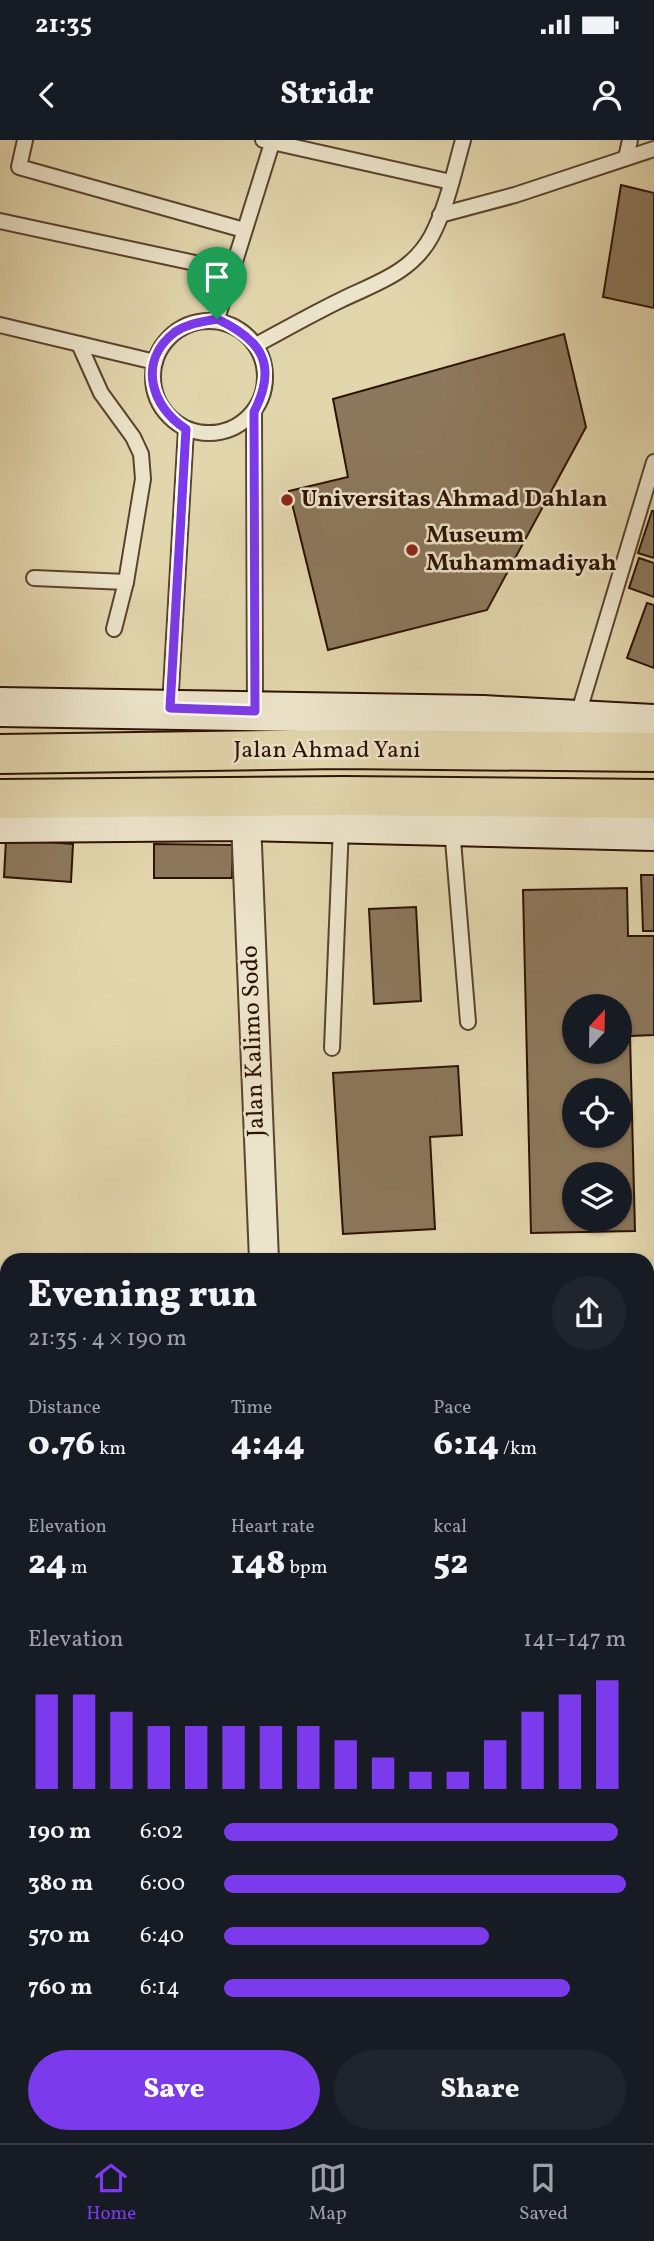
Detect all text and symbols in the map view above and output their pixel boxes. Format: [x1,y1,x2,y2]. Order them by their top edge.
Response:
text: 21:35 [35,7,92,43]
text: Stridr [280,73,374,117]
icon: back [28,76,66,114]
icon: person [588,76,626,114]
pin [187,247,247,319]
icon: arrive [198,258,236,296]
place label: Universitas Ahmad Dahlan [301,483,608,517]
marker: Universitas Ahmad Dahlan [279,492,295,508]
place label: Museum Muhammadiyah [426,519,617,581]
marker: Museum Muhammadiyah [404,542,420,558]
street label: Jalan Ahmad Yani [233,734,421,768]
street label: Jalan Kalimo Sodo [234,945,274,1137]
north arrow [562,994,632,1064]
map controls [562,994,632,1232]
button: locate [562,1078,632,1148]
button: layers [562,1162,632,1232]
text: Evening run [28,1270,258,1323]
button: share [552,1276,626,1350]
text: 21:35 · 4 × 190 m [28,1323,187,1355]
text: Distance [28,1395,101,1421]
text: Time [231,1395,272,1421]
text: Pace [433,1395,471,1421]
text: 0.76 [28,1421,95,1469]
text: 4:44 [231,1421,305,1469]
text: 6:14 [433,1421,499,1469]
text: km [95,1436,126,1462]
text: /km [499,1436,537,1462]
text: Elevation [28,1514,107,1540]
text: Heart rate [231,1514,315,1540]
text: kcal [433,1514,467,1540]
text: 24 [28,1540,67,1588]
text: 148 [231,1540,286,1588]
text: 52 [433,1540,468,1588]
text: m [67,1555,88,1581]
text: bpm [286,1555,327,1581]
text: Elevation [28,1624,124,1656]
text: 141–147 m [523,1624,626,1656]
text: 190 m [28,1816,91,1848]
text: 6:02 [140,1816,183,1848]
text: 380 m [28,1868,93,1900]
text: 6:00 [140,1868,185,1900]
text: 570 m [28,1920,90,1952]
text: 6:40 [140,1920,184,1952]
text: 760 m [28,1972,92,2004]
text: 6:14 [140,1972,180,2004]
button: Save [28,2050,320,2130]
button: Share [334,2050,626,2130]
tab: Home [86,2159,136,2227]
tab: Map [309,2159,347,2227]
tab: Saved [519,2159,568,2227]

